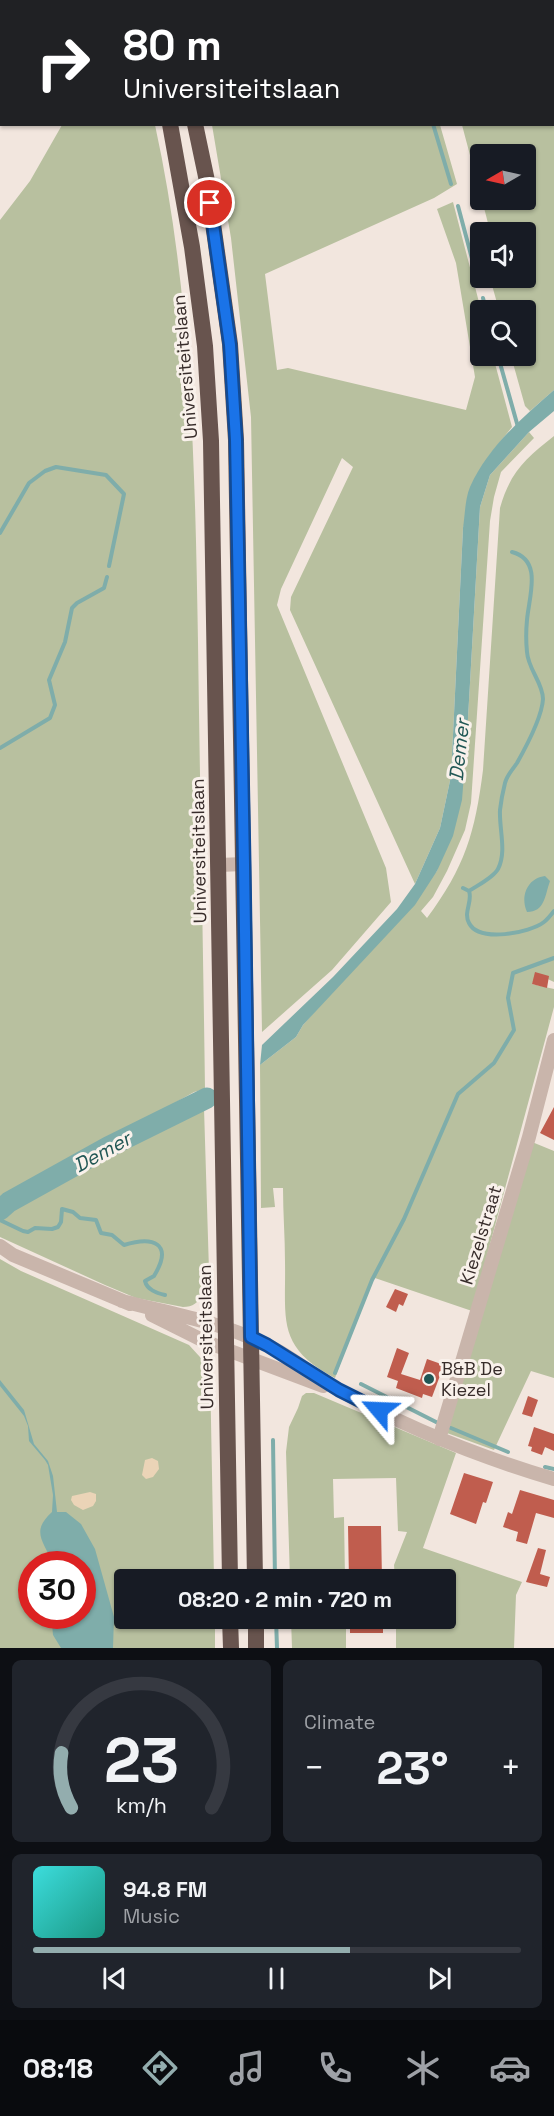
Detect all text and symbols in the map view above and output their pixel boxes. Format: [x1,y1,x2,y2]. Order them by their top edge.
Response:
text: 80 m [123,19,222,72]
icon: right [24,24,102,102]
text: Universiteitslaan [123,71,340,106]
north arrow [470,144,536,210]
map controls [470,144,536,366]
pin [184,177,235,228]
icon: arrive [193,186,226,219]
button: sound [470,222,536,288]
street label: Universiteitslaan [167,294,202,440]
button: search [470,300,536,366]
water label: Demer [443,716,475,782]
street label: Universiteitslaan [186,778,211,924]
water label: Demer [69,1124,137,1178]
street label: Kiezelstraat [455,1183,506,1287]
street label: Universiteitslaan [193,1264,218,1410]
place label: B&B De Kiezel [441,1357,503,1401]
marker: B&B De Kiezel [422,1372,436,1386]
position arrow [347,1378,411,1442]
speed limit sign: 30 [18,1551,96,1629]
text: 08:20 · 2 min · 720 m [178,1585,392,1613]
text: Climate [304,1709,375,1735]
text: 23 [104,1721,179,1800]
text: 23° [377,1740,448,1797]
text: − [304,1747,324,1789]
text: + [501,1747,521,1789]
text: km/h [116,1792,167,1819]
text: 94.8 FM [123,1875,207,1903]
text: Music [123,1903,180,1929]
icon: previous [98,1962,131,1995]
icon: pause [260,1962,293,1995]
icon: next [423,1962,456,1995]
icon: directions [139,2047,181,2089]
icon: music [226,2047,268,2089]
icon: phone [314,2047,356,2089]
icon: climate [402,2047,444,2089]
icon: car [489,2047,531,2089]
text: 08:18 [23,2051,93,2086]

